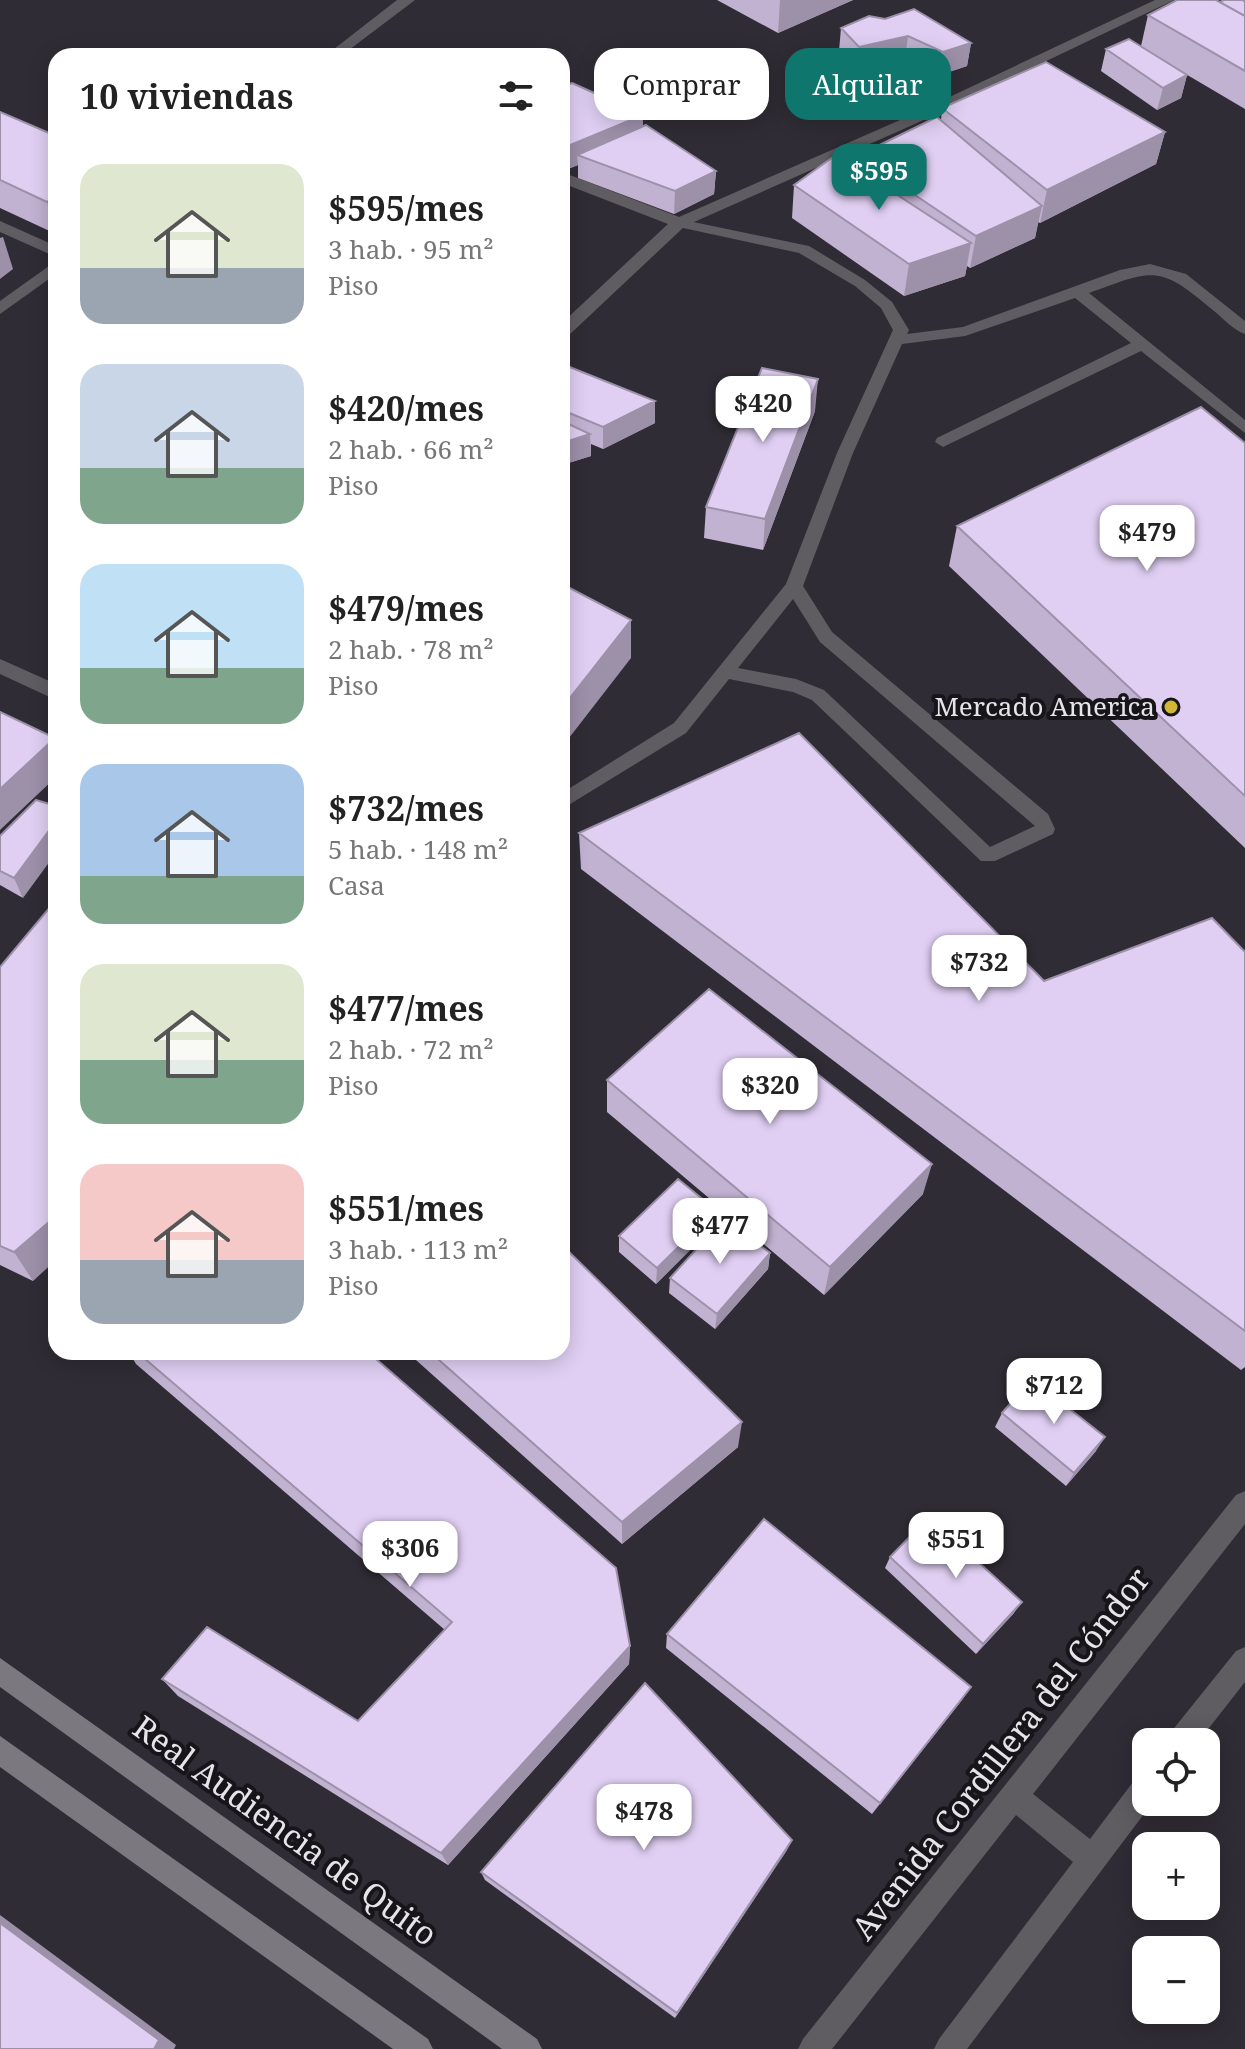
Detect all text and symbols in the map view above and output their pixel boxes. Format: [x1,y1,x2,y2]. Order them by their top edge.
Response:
chip: Comprar [594,48,769,120]
chip: Alquilar [785,48,951,120]
text: 10 viviendas [80,73,293,119]
icon: filters [494,74,538,118]
pin: $595 [832,144,926,212]
text: $595 [850,152,908,188]
text: $595/mes [328,185,484,231]
icon: home [144,196,240,292]
text: 3 hab. · 95 m² [328,231,494,267]
text: Piso [328,267,379,303]
pin: $420 [716,376,810,444]
text: $420 [734,384,792,420]
text: $420/mes [328,385,484,431]
icon: home [144,396,240,492]
text: 2 hab. · 66 m² [328,431,494,467]
text: Piso [328,467,379,503]
pin: $479 [1100,505,1194,573]
text: $479 [1118,513,1176,549]
text: $479/mes [328,585,484,631]
icon: home [144,596,240,692]
text: 2 hab. · 78 m² [328,631,494,667]
text: Piso [328,667,379,703]
place label: Mercado America [934,688,1155,724]
marker: Mercado America [1162,698,1180,716]
text: $732/mes [328,785,484,831]
icon: home [144,796,240,892]
text: 5 hab. · 148 m² [328,831,508,867]
text: Casa [328,867,385,903]
pin: $732 [932,935,1026,1003]
text: $732 [950,943,1008,979]
text: $477/mes [328,985,484,1031]
icon: home [144,996,240,1092]
text: 2 hab. · 72 m² [328,1031,494,1067]
pin: $320 [723,1058,817,1126]
text: $320 [741,1066,799,1102]
text: Piso [328,1067,379,1103]
text: $551/mes [328,1185,484,1231]
icon: home [144,1196,240,1292]
pin: $477 [673,1198,767,1266]
text: $477 [691,1206,749,1242]
text: 3 hab. · 113 m² [328,1231,508,1267]
text: Piso [328,1267,379,1303]
pin: $712 [1007,1358,1101,1426]
text: $712 [1025,1366,1083,1402]
pin: $551 [909,1512,1003,1580]
text: $551 [927,1520,985,1556]
pin: $306 [363,1521,457,1589]
text: $306 [381,1529,439,1565]
street label: Avenida Cordillera del Cóndor [841,1558,1159,1948]
street label: Real Audiencia de Quito [125,1705,446,1955]
map controls [1132,1728,1220,2024]
button: locate [1132,1728,1220,1816]
pin: $478 [597,1784,691,1852]
text: $478 [615,1792,673,1828]
button: + [1132,1832,1220,1920]
button: − [1132,1936,1220,2024]

